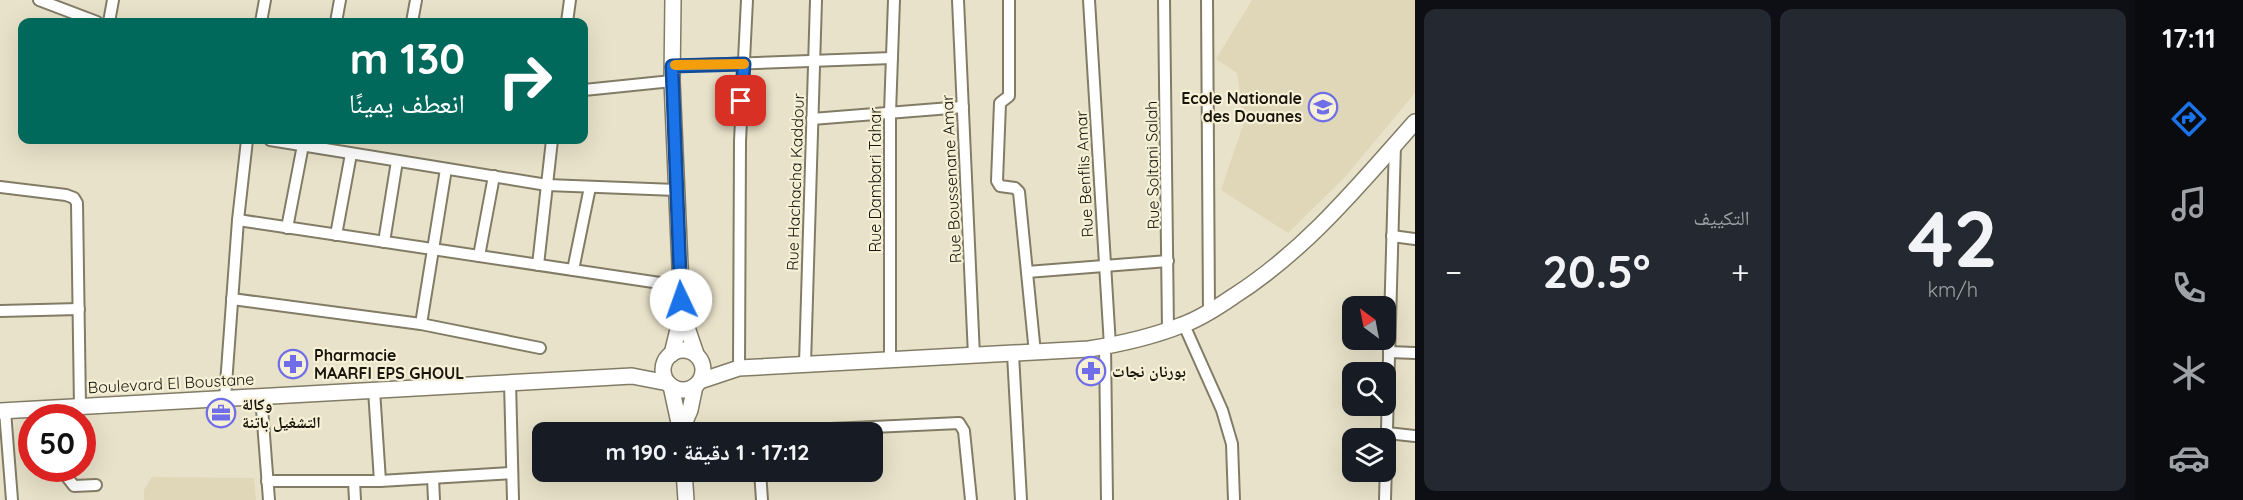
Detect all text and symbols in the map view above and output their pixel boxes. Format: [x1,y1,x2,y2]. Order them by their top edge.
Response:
text: 17:11 [2162,21,2216,55]
text: 130 m [350,32,465,85]
icon: right [486,42,564,120]
pin [715,75,766,126]
icon: arrive [724,84,757,117]
text: انعطف يمينًا [349,86,465,120]
place label: Ecole Nationale des Douanes [1181,88,1302,126]
school or university icon: Ecole Nationale des Douanes [1307,91,1339,123]
street label: Rue Hachacha Kaddour [782,93,808,271]
street label: Rue Boussenane Amar [937,94,965,264]
icon: directions [2168,98,2210,140]
street label: Rue Soltani Salah [1141,100,1163,230]
street label: Rue Dambari Tahar [865,108,885,252]
street label: Rue Benflis Amar [1071,110,1097,238]
icon: music [2168,183,2210,225]
text: 42 [1908,189,1998,287]
text: التكييف [1693,205,1750,230]
text: 20.5° [1543,243,1651,299]
text: − [1445,251,1462,292]
text: + [1731,251,1749,292]
icon: phone [2168,267,2210,309]
position arrow [649,268,713,332]
text: km/h [1927,277,1978,302]
north arrow [1342,296,1396,350]
map controls [1342,296,1396,482]
place label: Pharmacie MAARFI EPS GHOUL [314,345,464,383]
pharmacy icon: Pharmacie MAARFI EPS GHOUL [277,348,309,380]
icon: climate [2168,352,2210,394]
pharmacy icon: بورنان نجات [1075,355,1107,387]
place label: بورنان نجات [1112,361,1186,381]
button: search [1342,362,1396,416]
street label: Boulevard El Boustane [87,369,255,397]
place label: وكالة التشغيل باتنة [242,394,321,432]
office icon: وكالة التشغيل باتنة [205,397,237,429]
speed limit sign: 50 [18,404,96,482]
button: layers [1342,428,1396,482]
icon: car [2168,437,2210,479]
text: 17:12 · 1 دقيقة · 190 m [605,438,810,466]

